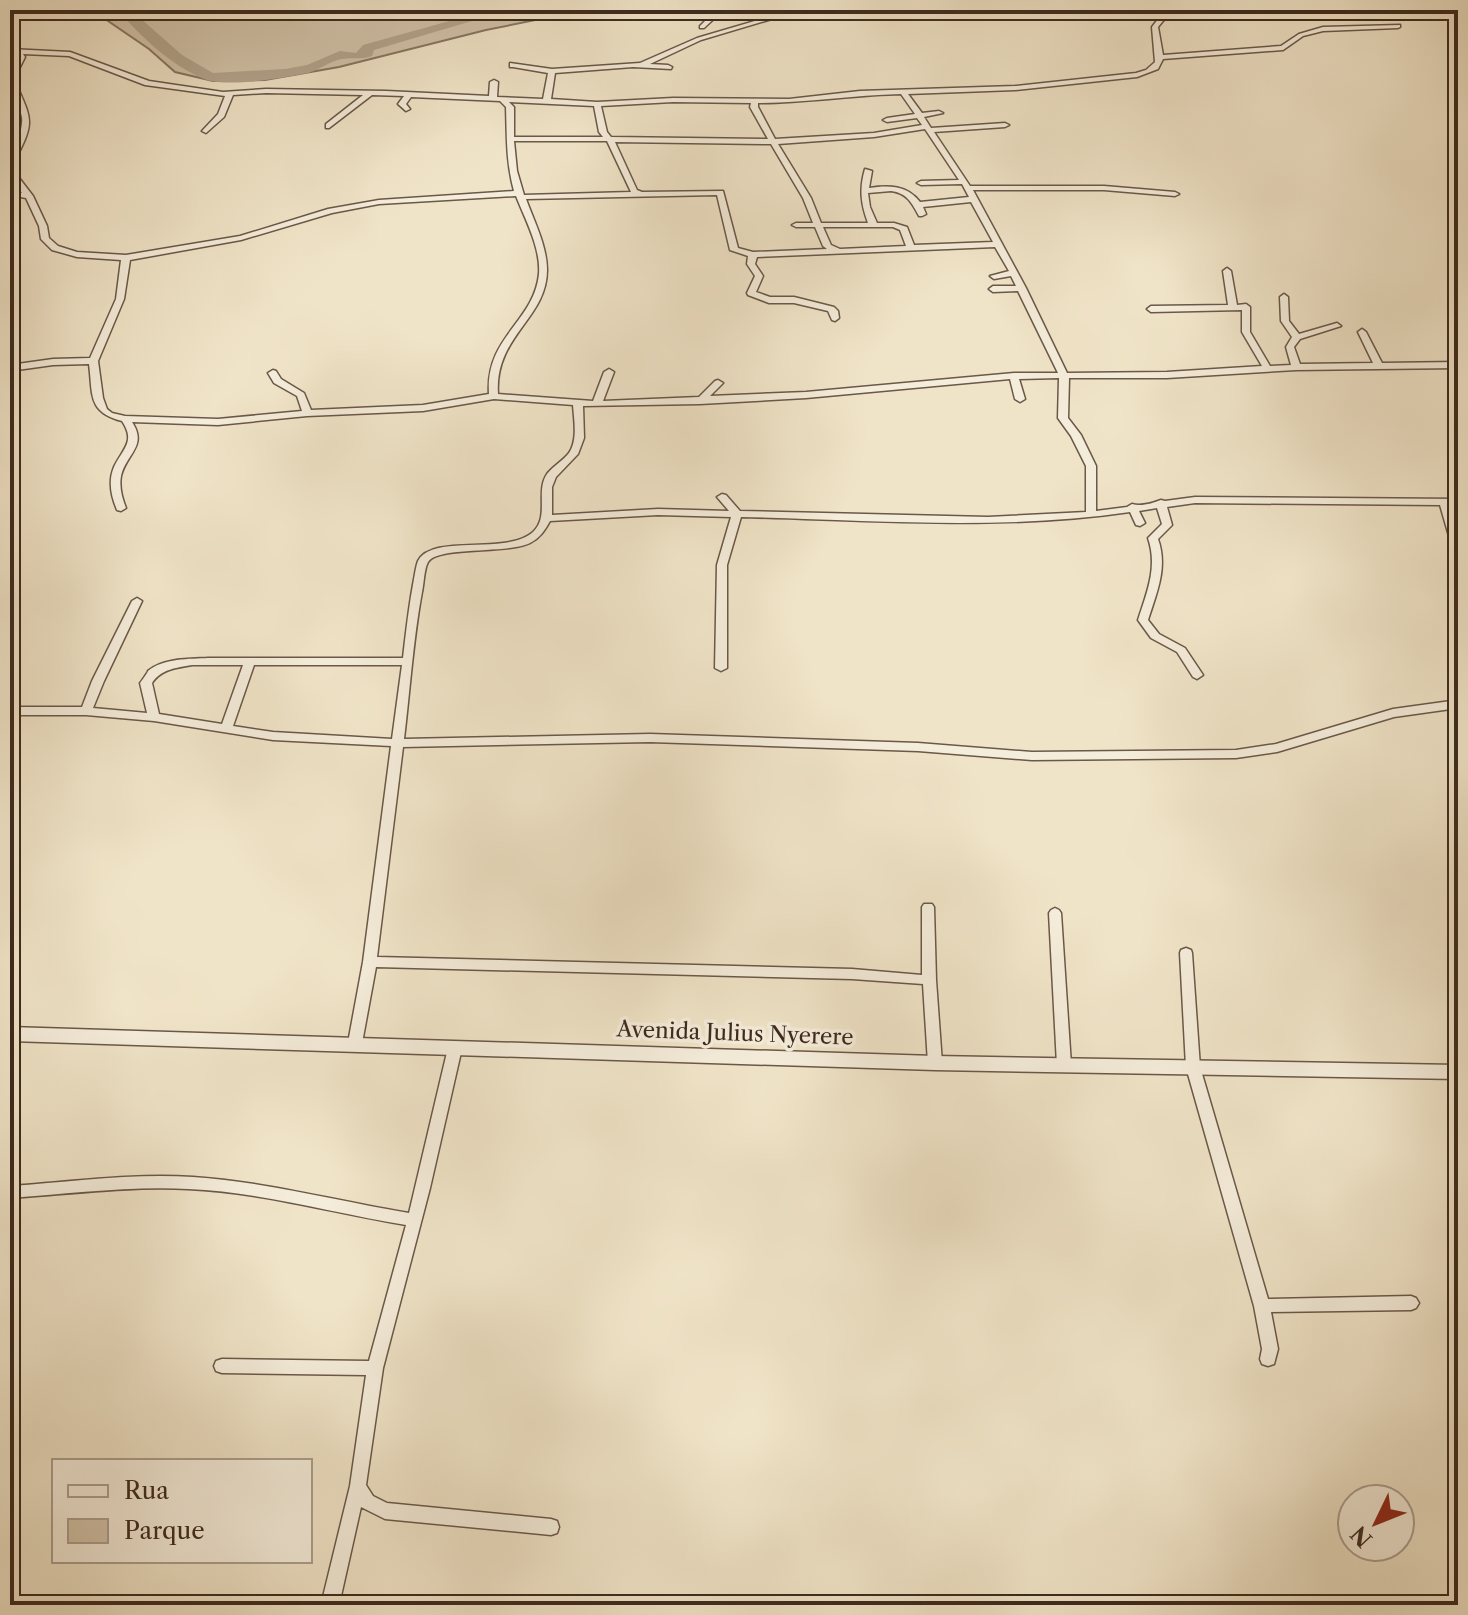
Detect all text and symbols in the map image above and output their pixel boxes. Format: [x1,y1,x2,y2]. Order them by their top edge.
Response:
street label: Avenida Julius Nyerere [615,1015,854,1051]
legend [52,1459,312,1563]
text: Rua [124,1476,169,1505]
north arrow [1336,1483,1416,1563]
text: Parque [124,1516,205,1545]
text: N [1345,1520,1378,1552]

